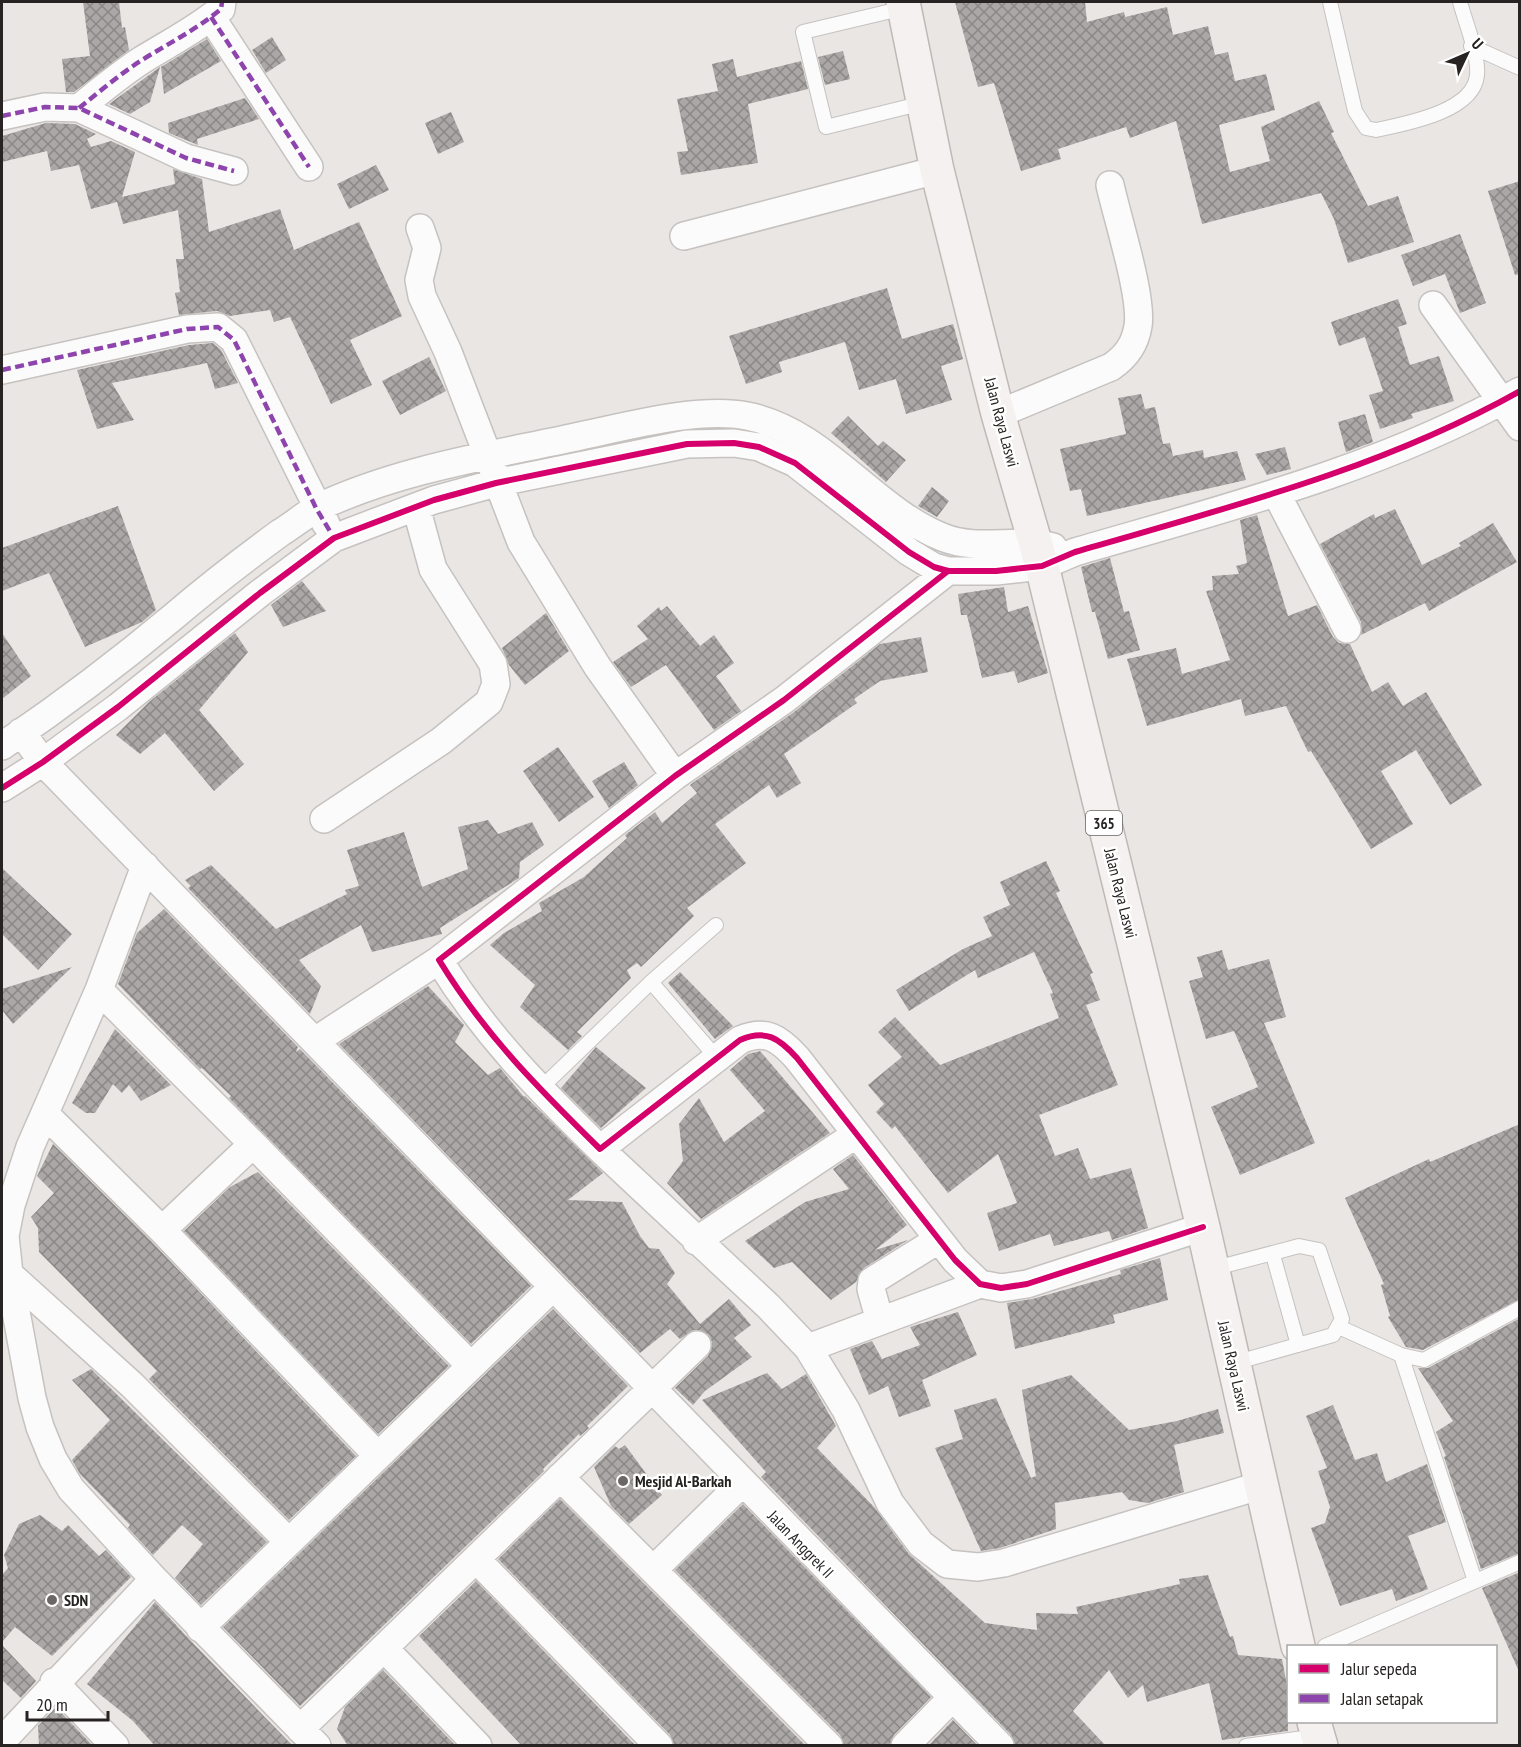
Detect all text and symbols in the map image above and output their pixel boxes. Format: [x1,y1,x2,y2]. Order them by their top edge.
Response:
north arrow [1437,24,1497,84]
text: U [1468,34,1488,53]
street label: Jalan Raya Laswi [980,374,1024,469]
road number: 365 [1086,811,1122,835]
street label: Jalan Raya Laswi [1100,845,1142,940]
street label: Jalan Raya Laswi [1214,1318,1254,1413]
place label: Mesjid Al-Barkah [635,1471,731,1491]
marker: Mesjid Al-Barkah [616,1474,630,1488]
street label: Jalan Anggrek II [763,1505,838,1582]
place label: SDN [64,1590,88,1610]
marker: SDN [45,1593,59,1607]
legend [1287,1645,1497,1723]
text: Jalur sepeda [1340,1657,1417,1680]
scale bar [27,1684,108,1722]
text: Jalan setapak [1340,1687,1423,1710]
text: 20 m [36,1693,68,1716]

